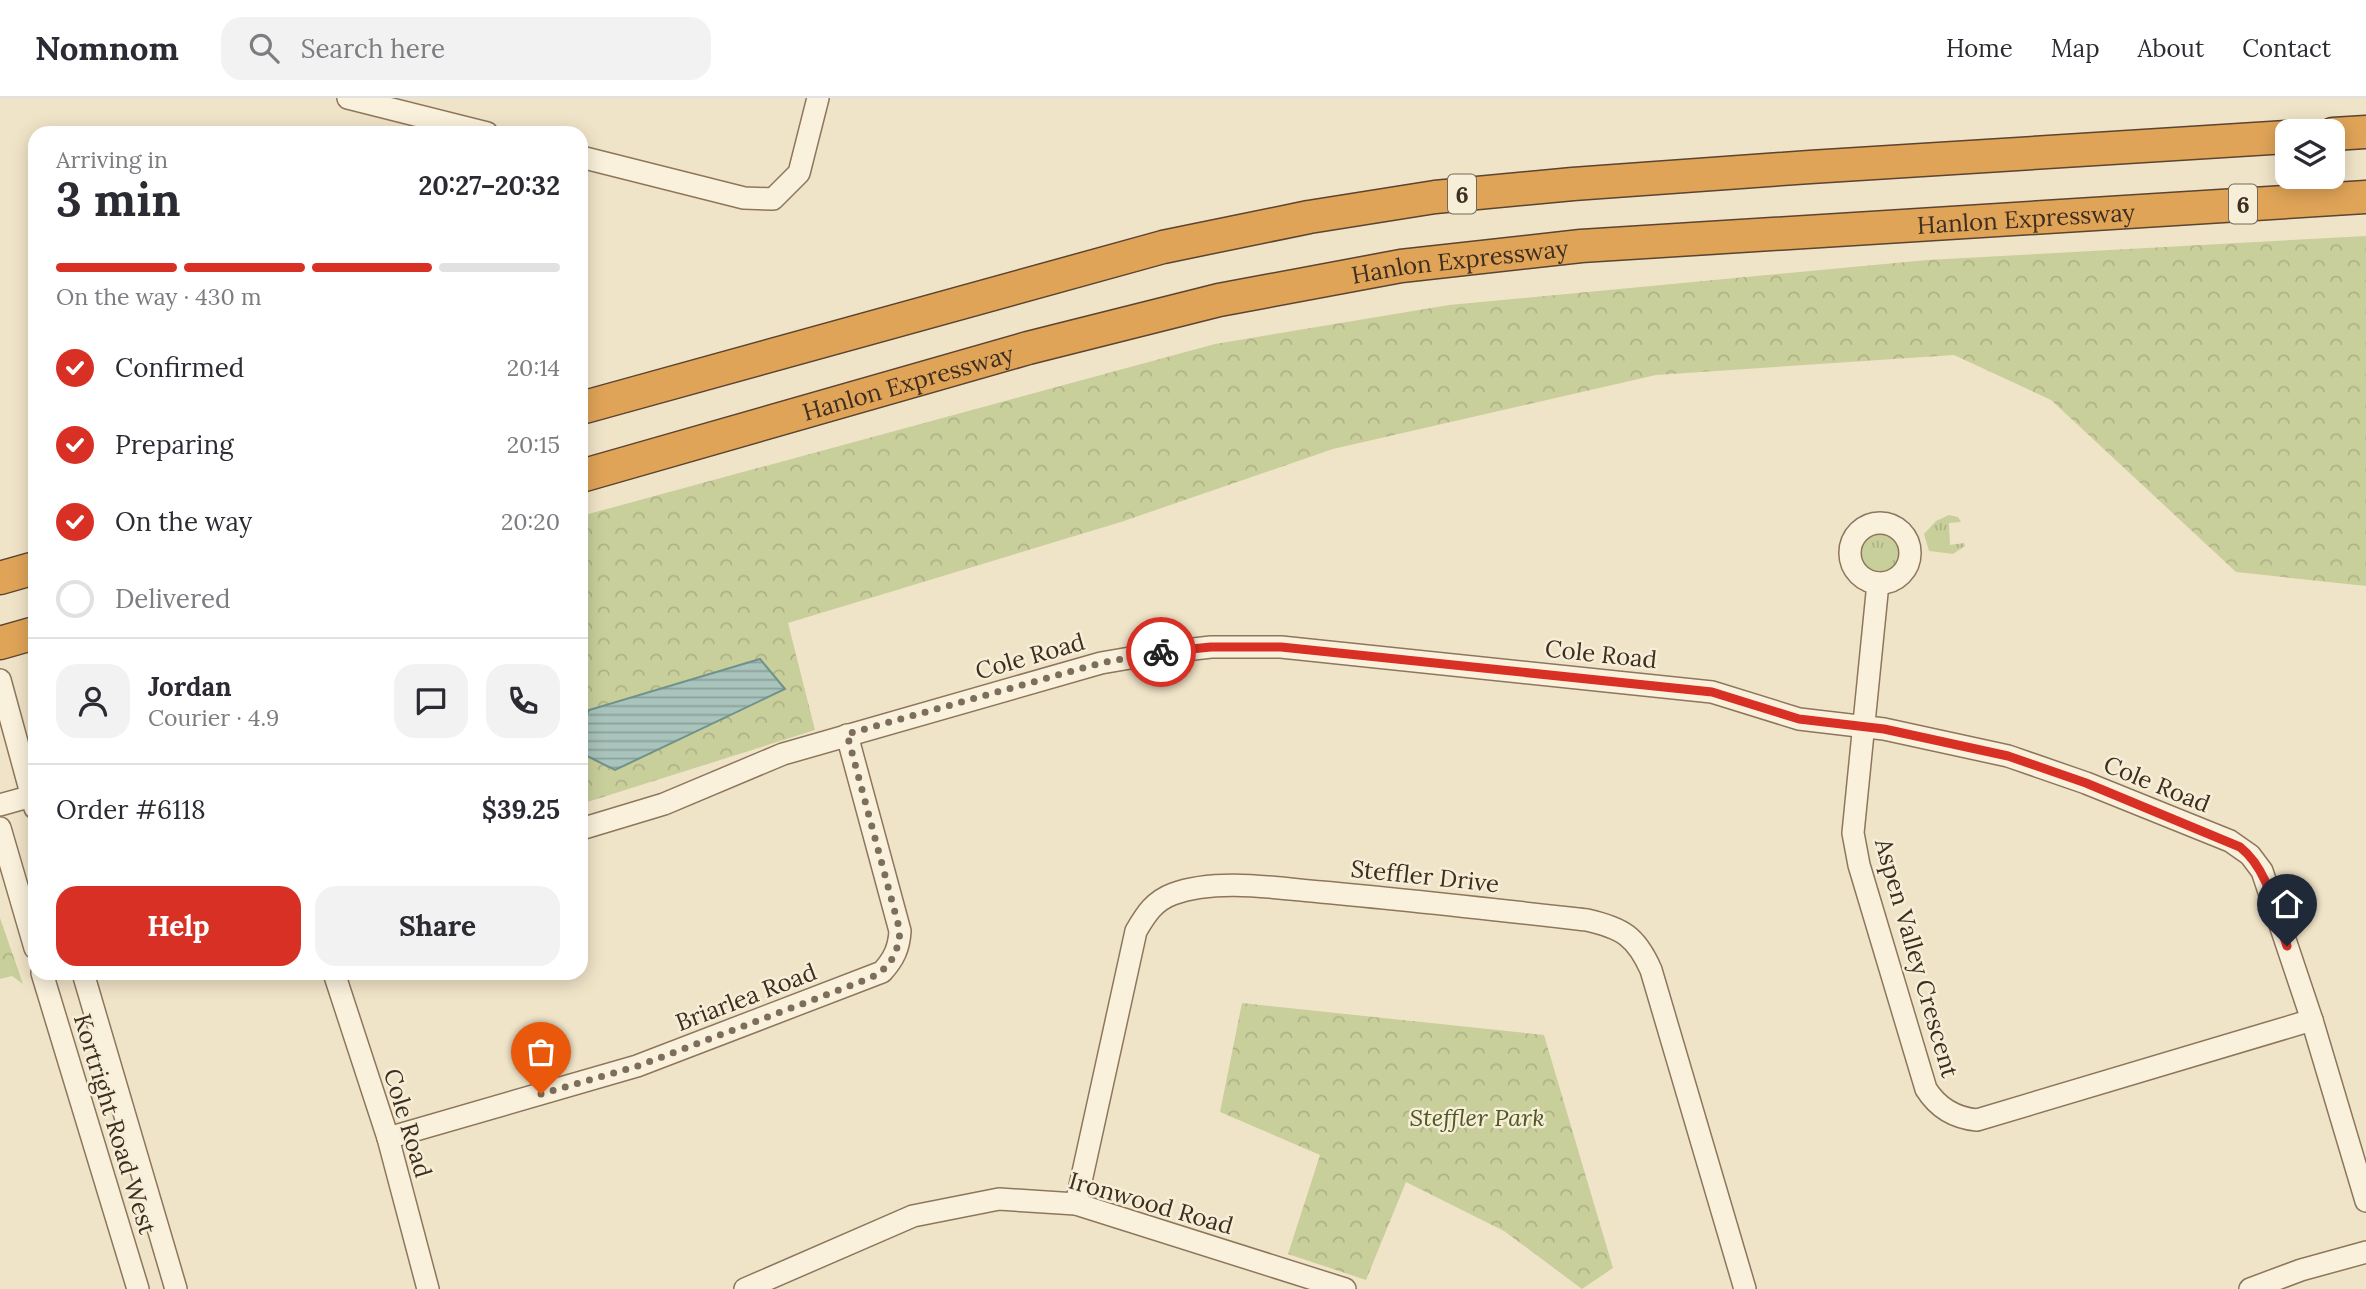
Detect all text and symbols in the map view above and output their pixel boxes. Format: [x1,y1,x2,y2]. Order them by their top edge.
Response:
search box [221,17,711,80]
text: Nomnom [35,27,179,69]
icon: search [245,29,283,67]
text: Search here [301,32,445,65]
text: Home [1946,33,2013,64]
text: Map [2051,33,2100,64]
text: About [2138,33,2204,64]
text: Contact [2242,33,2331,64]
map controls [2275,119,2345,189]
button: layers [2275,119,2345,189]
text: Arriving in [56,145,168,174]
text: 20:27–20:32 [418,169,560,202]
text: 3 min [56,170,181,229]
road number: 6 [1448,174,1476,214]
road number: 6 [2229,184,2257,223]
street label: Hanlon Expressway [1916,196,2136,240]
street label: Hanlon Expressway [1349,232,1570,290]
text: On the way · 430 m [56,282,261,311]
street label: Hanlon Expressway [799,337,1017,427]
icon: check [56,349,94,387]
text: Confirmed [115,351,244,384]
text: 20:14 [507,353,560,382]
icon: check [56,426,94,464]
text: Preparing [115,428,234,461]
text: 20:15 [507,430,560,459]
icon: check [56,503,94,541]
text: On the way [115,505,252,538]
text: 20:20 [501,507,560,536]
text: Delivered [115,582,231,615]
courier [1126,617,1196,687]
street label: Cole Road [972,626,1088,686]
icon: bike [1142,633,1180,671]
street label: Cole Road [1544,633,1658,675]
button: person [56,664,130,738]
button: chat [394,664,468,738]
button: phone [486,664,560,738]
text: Jordan [148,670,232,703]
text: Courier · 4.9 [148,703,279,732]
street label: Cole Road [2099,749,2215,819]
text: Order #6118 [56,793,206,826]
text: $39.25 [482,793,560,826]
street label: Aspen Valley Crescent [1868,834,1966,1082]
street label: Steffler Drive [1349,853,1501,899]
pin [2257,874,2317,946]
icon: home [2268,885,2306,923]
button: Help [56,886,301,966]
button: Share [315,886,560,966]
street label: Briarlea Road [671,956,821,1038]
street label: Kortright Road West [67,1010,164,1239]
pin [511,1022,571,1094]
icon: bag [522,1033,560,1071]
street label: Cole Road [377,1065,439,1181]
park label: Steffler Park [1409,1102,1545,1133]
street label: Ironwood Road [1065,1165,1237,1241]

